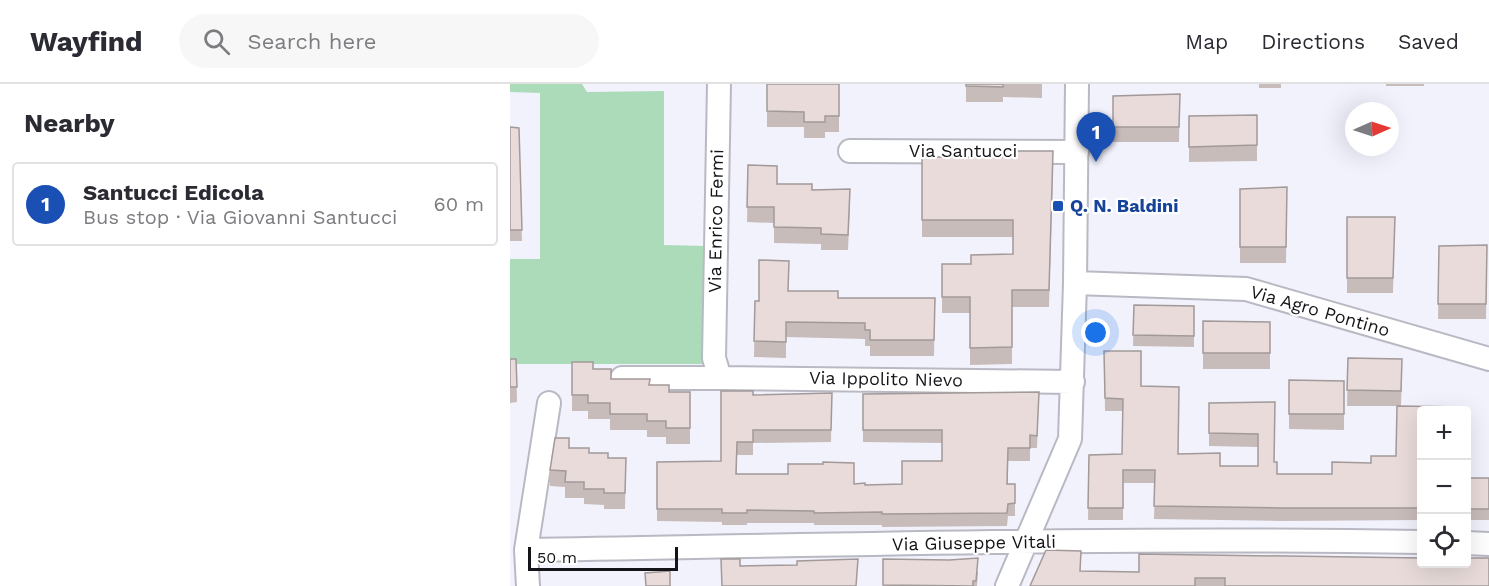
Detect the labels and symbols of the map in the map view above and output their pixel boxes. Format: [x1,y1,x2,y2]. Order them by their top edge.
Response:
north arrow [1345,102,1399,156]
pin: 1 [1076,112,1116,162]
street label: Via Santucci [909,140,1017,161]
street label: Via Enrico Fermi [704,149,727,293]
place label: Q. N. Baldini [1070,195,1178,216]
marker: Q. N. Baldini [1051,199,1065,213]
street label: Via Agro Pontino [1248,281,1392,340]
your location [1081,318,1110,347]
street label: Via Ippolito Nievo [809,367,963,390]
street label: Via Giuseppe Vitali [892,531,1056,554]
scale bar [528,544,678,572]

